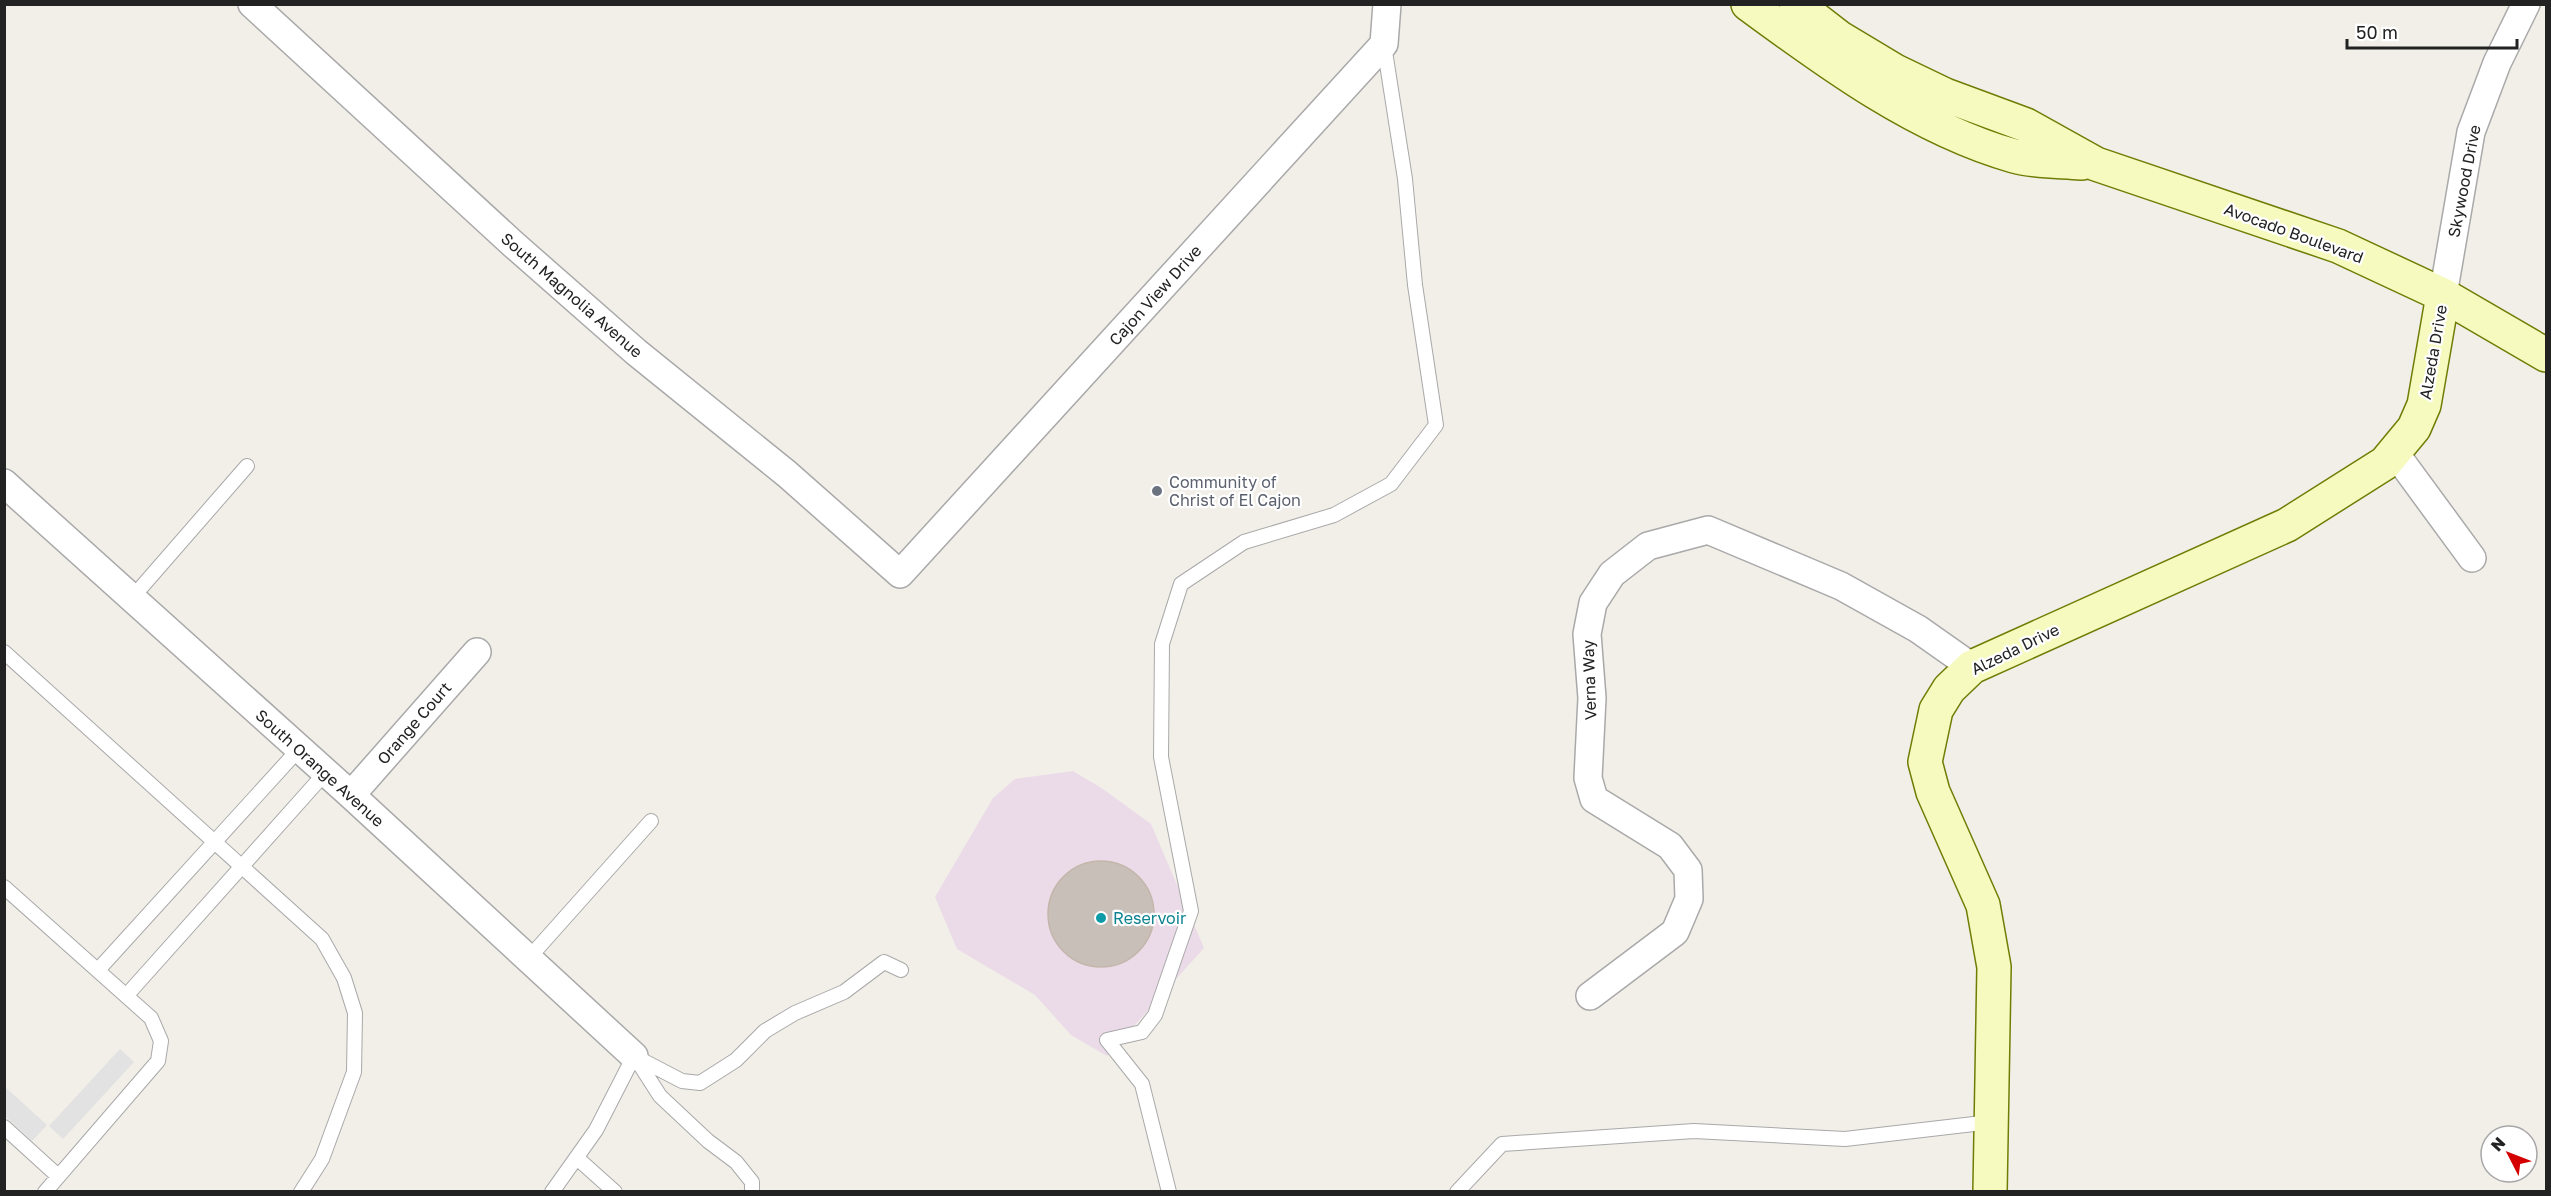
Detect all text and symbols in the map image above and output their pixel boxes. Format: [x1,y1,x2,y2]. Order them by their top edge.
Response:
scale bar [2347,12,2516,50]
text: 50 m [2356,21,2398,43]
street label: Skywood Drive [2443,123,2485,239]
street label: Avocado Boulevard [2222,199,2366,267]
street label: South Magnolia Avenue [497,228,647,362]
street label: Cajon View Drive [1105,241,1205,349]
street label: Alzeda Drive [2415,303,2451,401]
place label: Community of Christ of El Cajon [1169,472,1301,510]
marker: Community of Christ of El Cajon [1150,484,1164,498]
street label: Alzeda Drive [1968,619,2062,679]
street label: Verna Way [1578,639,1600,721]
street label: Orange Court [373,678,455,768]
street label: South Orange Avenue [252,705,388,831]
place label: Reservoir [1113,908,1186,928]
marker: Reservoir [1094,911,1108,925]
north arrow [2479,1124,2539,1184]
text: N [2486,1133,2509,1155]

